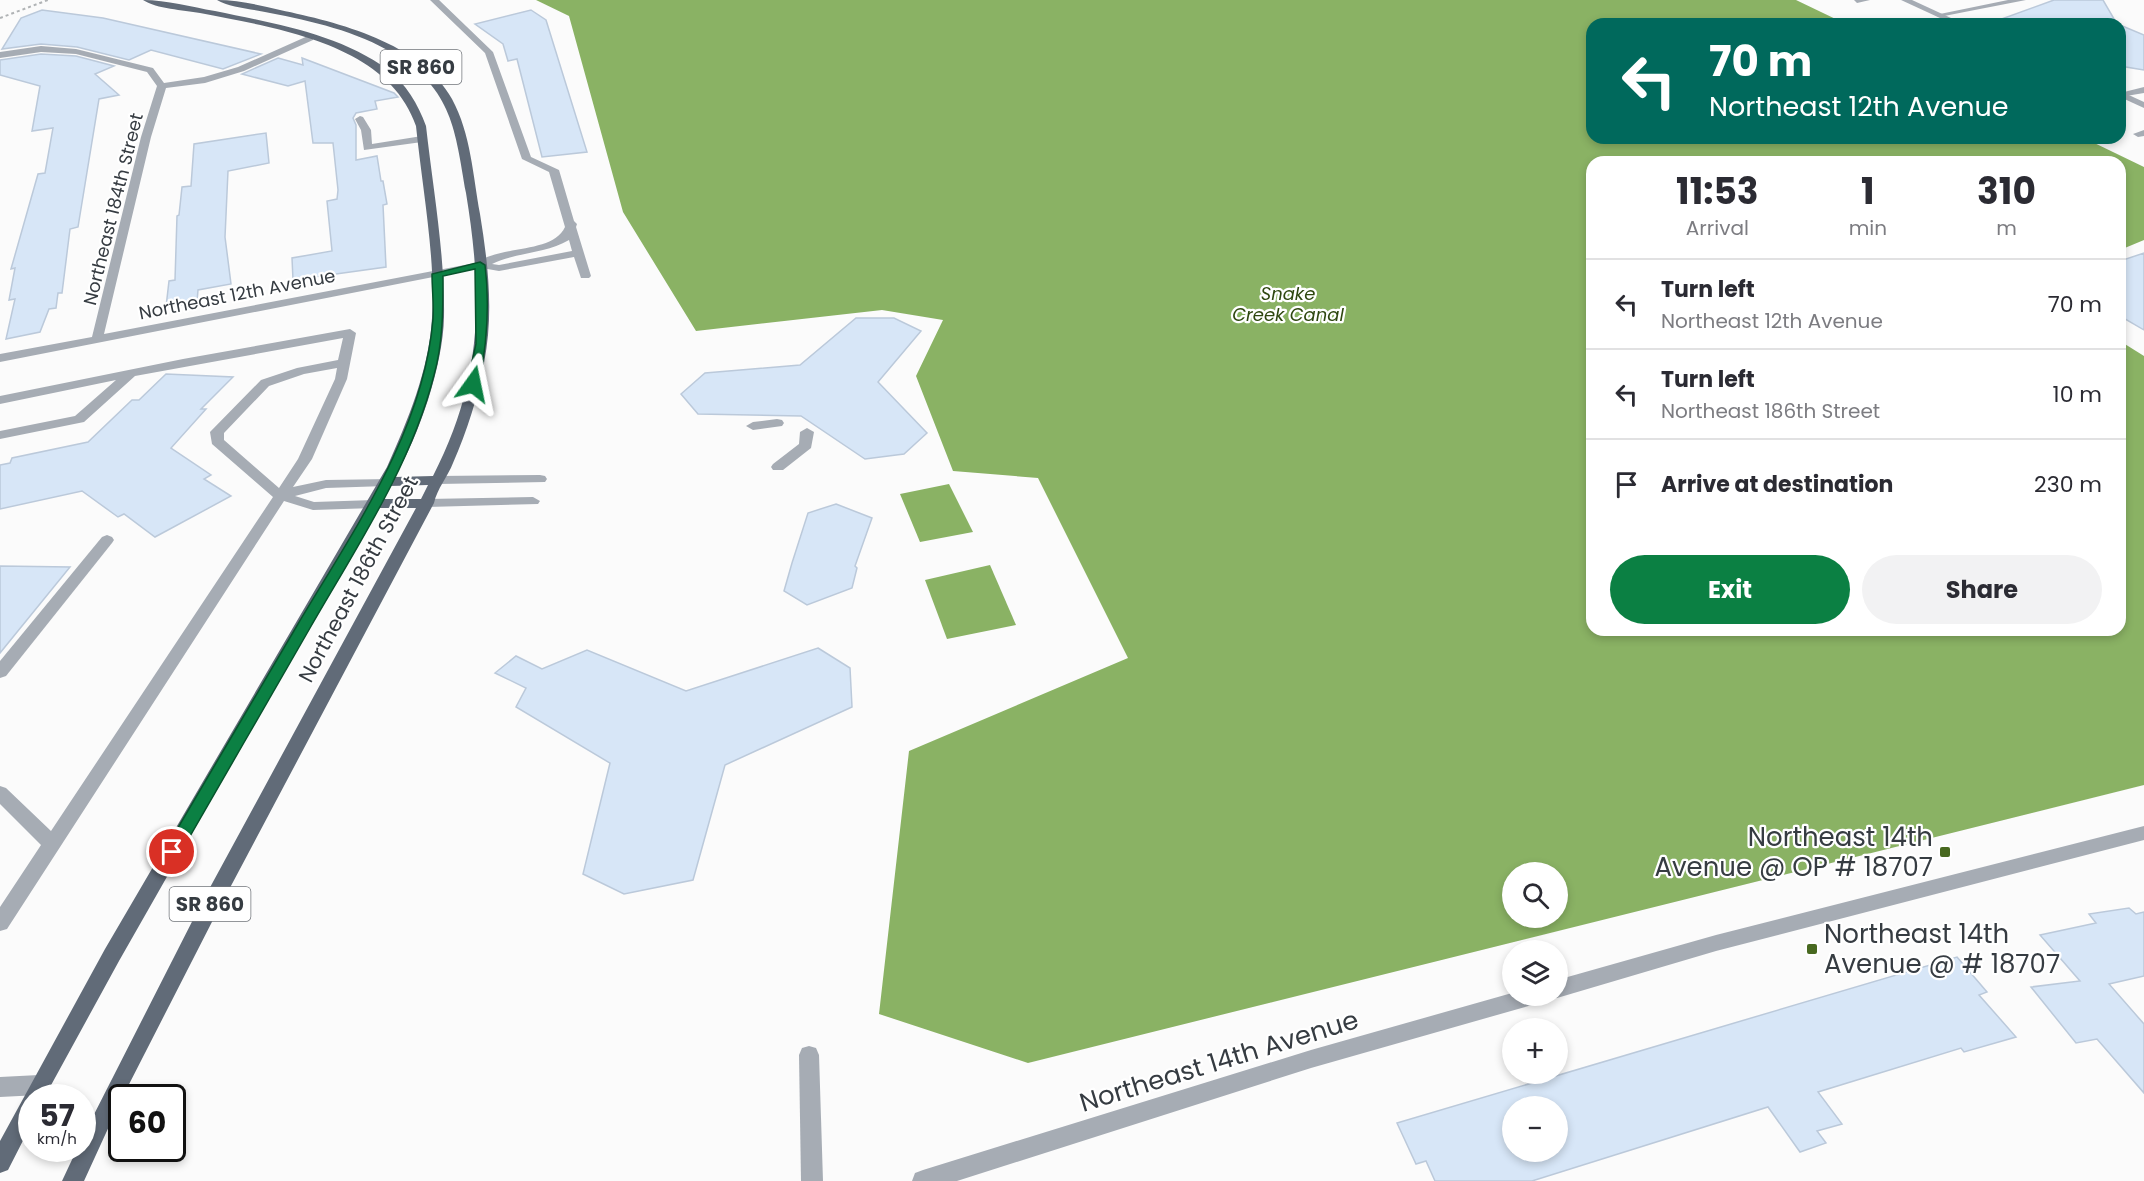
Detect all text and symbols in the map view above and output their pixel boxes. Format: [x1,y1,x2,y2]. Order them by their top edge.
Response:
text: 70 m [1709,32,1812,91]
icon: left [1610,42,1688,120]
road number: SR 860 [380,50,462,84]
text: Northeast 12th Avenue [1709,88,2008,125]
street label: Northeast 184th Street [77,110,149,308]
text: 11:53 [1676,166,1759,217]
text: 1 [1861,166,1875,217]
text: 310 [1977,166,2036,217]
text: Arrival [1686,214,1749,242]
text: min [1849,214,1887,242]
text: m [1996,214,2017,242]
street label: Northeast 12th Avenue [137,263,337,325]
text: Turn left [1661,274,1755,305]
water label: Snake Creek Canal [1232,281,1344,327]
icon: left [1610,288,1643,321]
text: 70 m [2048,289,2102,320]
text: Northeast 12th Avenue [1661,307,1883,335]
position arrow [441,352,505,416]
text: Turn left [1661,364,1755,395]
icon: left [1610,378,1643,411]
text: 10 m [2053,379,2102,410]
text: Northeast 186th Street [1661,397,1880,425]
icon: arrive [1610,468,1643,501]
text: Arrive at destination [1661,469,1893,500]
text: 230 m [2034,469,2102,500]
street label: Northeast 186th Street [291,471,425,687]
button: Exit [1610,555,1850,624]
button: Share [1862,555,2102,624]
place label: Northeast 14th Avenue @ OP # 18707 [1654,819,1933,885]
pin [146,826,197,877]
icon: arrive [155,835,188,868]
marker: Northeast 14th Avenue @ OP # 18707 [1938,845,1952,859]
map controls [1502,862,1568,1162]
button: search [1502,862,1568,928]
road number: SR 860 [170,887,250,921]
place label: Northeast 14th Avenue @ # 18707 [1824,916,2060,982]
button: layers [1502,940,1568,1006]
marker: Northeast 14th Avenue @ # 18707 [1805,942,1819,956]
street label: Northeast 14th Avenue [1075,1001,1363,1121]
button: + [1502,1018,1568,1084]
speed limit sign: 60 [108,1084,186,1162]
text: 57 [39,1094,75,1137]
button: − [1502,1096,1568,1162]
text: km/h [37,1128,77,1149]

